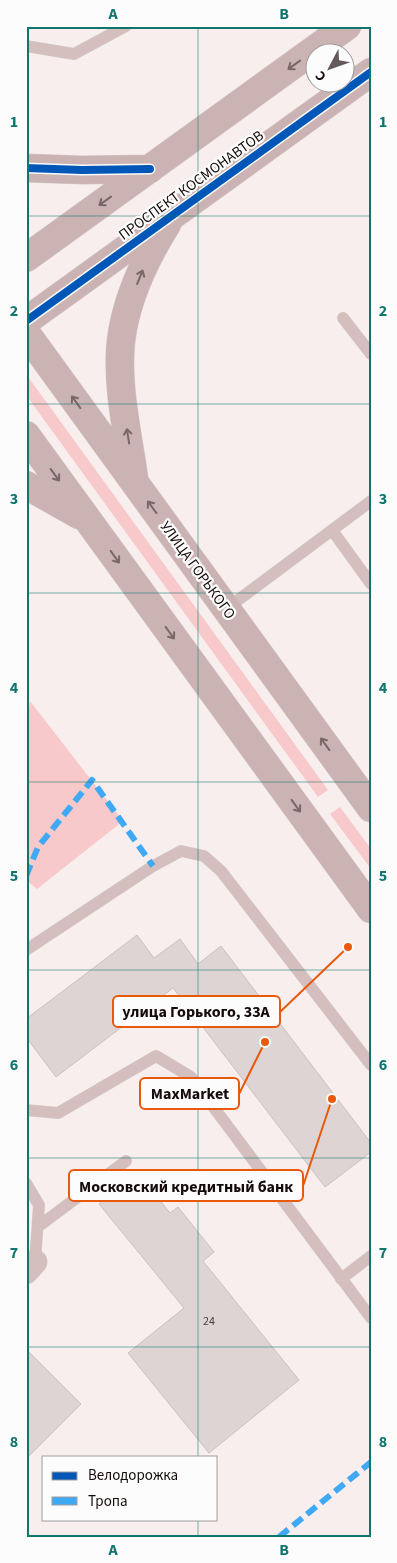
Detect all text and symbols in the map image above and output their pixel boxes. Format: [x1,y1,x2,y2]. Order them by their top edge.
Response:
text: A [107,3,118,25]
text: B [279,3,289,25]
north arrow [304,42,354,92]
one-way arrow [287,60,301,70]
text: С [311,66,331,86]
text: 1 [10,111,18,133]
text: 1 [379,111,387,133]
street label: ПРОСПЕКТ КОСМОНАВТОВ [114,125,268,245]
one-way arrow [98,196,112,206]
one-way arrow [135,270,145,285]
text: 2 [10,300,18,322]
text: 2 [379,300,387,322]
one-way arrow [71,395,81,409]
one-way arrow [122,428,132,444]
one-way arrow [50,468,60,482]
text: 3 [10,488,18,510]
text: 3 [379,488,387,510]
one-way arrow [147,501,158,514]
street label: УЛИЦА ГОРЬКОГО [155,517,240,624]
one-way arrow [110,550,120,564]
one-way arrow [165,626,175,640]
text: 4 [10,677,19,699]
text: 4 [379,677,388,699]
one-way arrow [320,737,330,751]
one-way arrow [291,799,301,813]
text: 5 [10,865,18,887]
text: 5 [379,865,387,887]
callout: улица Горького, 33А [113,996,280,1027]
text: улица Горького, 33А [122,1001,271,1023]
text: 6 [10,1054,18,1076]
text: 6 [379,1054,387,1076]
callout: MaxMarket [140,1078,239,1109]
text: MaxMarket [151,1083,229,1105]
callout: Московский кредитный банк [69,1170,303,1201]
text: Московский кредитный банк [79,1176,293,1198]
text: 7 [10,1242,18,1264]
text: 7 [379,1242,387,1264]
house number: 24 [203,1313,215,1330]
text: 8 [10,1431,18,1453]
text: 8 [379,1431,387,1453]
legend [42,1456,218,1520]
text: Велодорожка [88,1465,178,1486]
text: Тропа [88,1491,128,1512]
text: A [107,1539,118,1561]
text: B [279,1539,289,1561]

